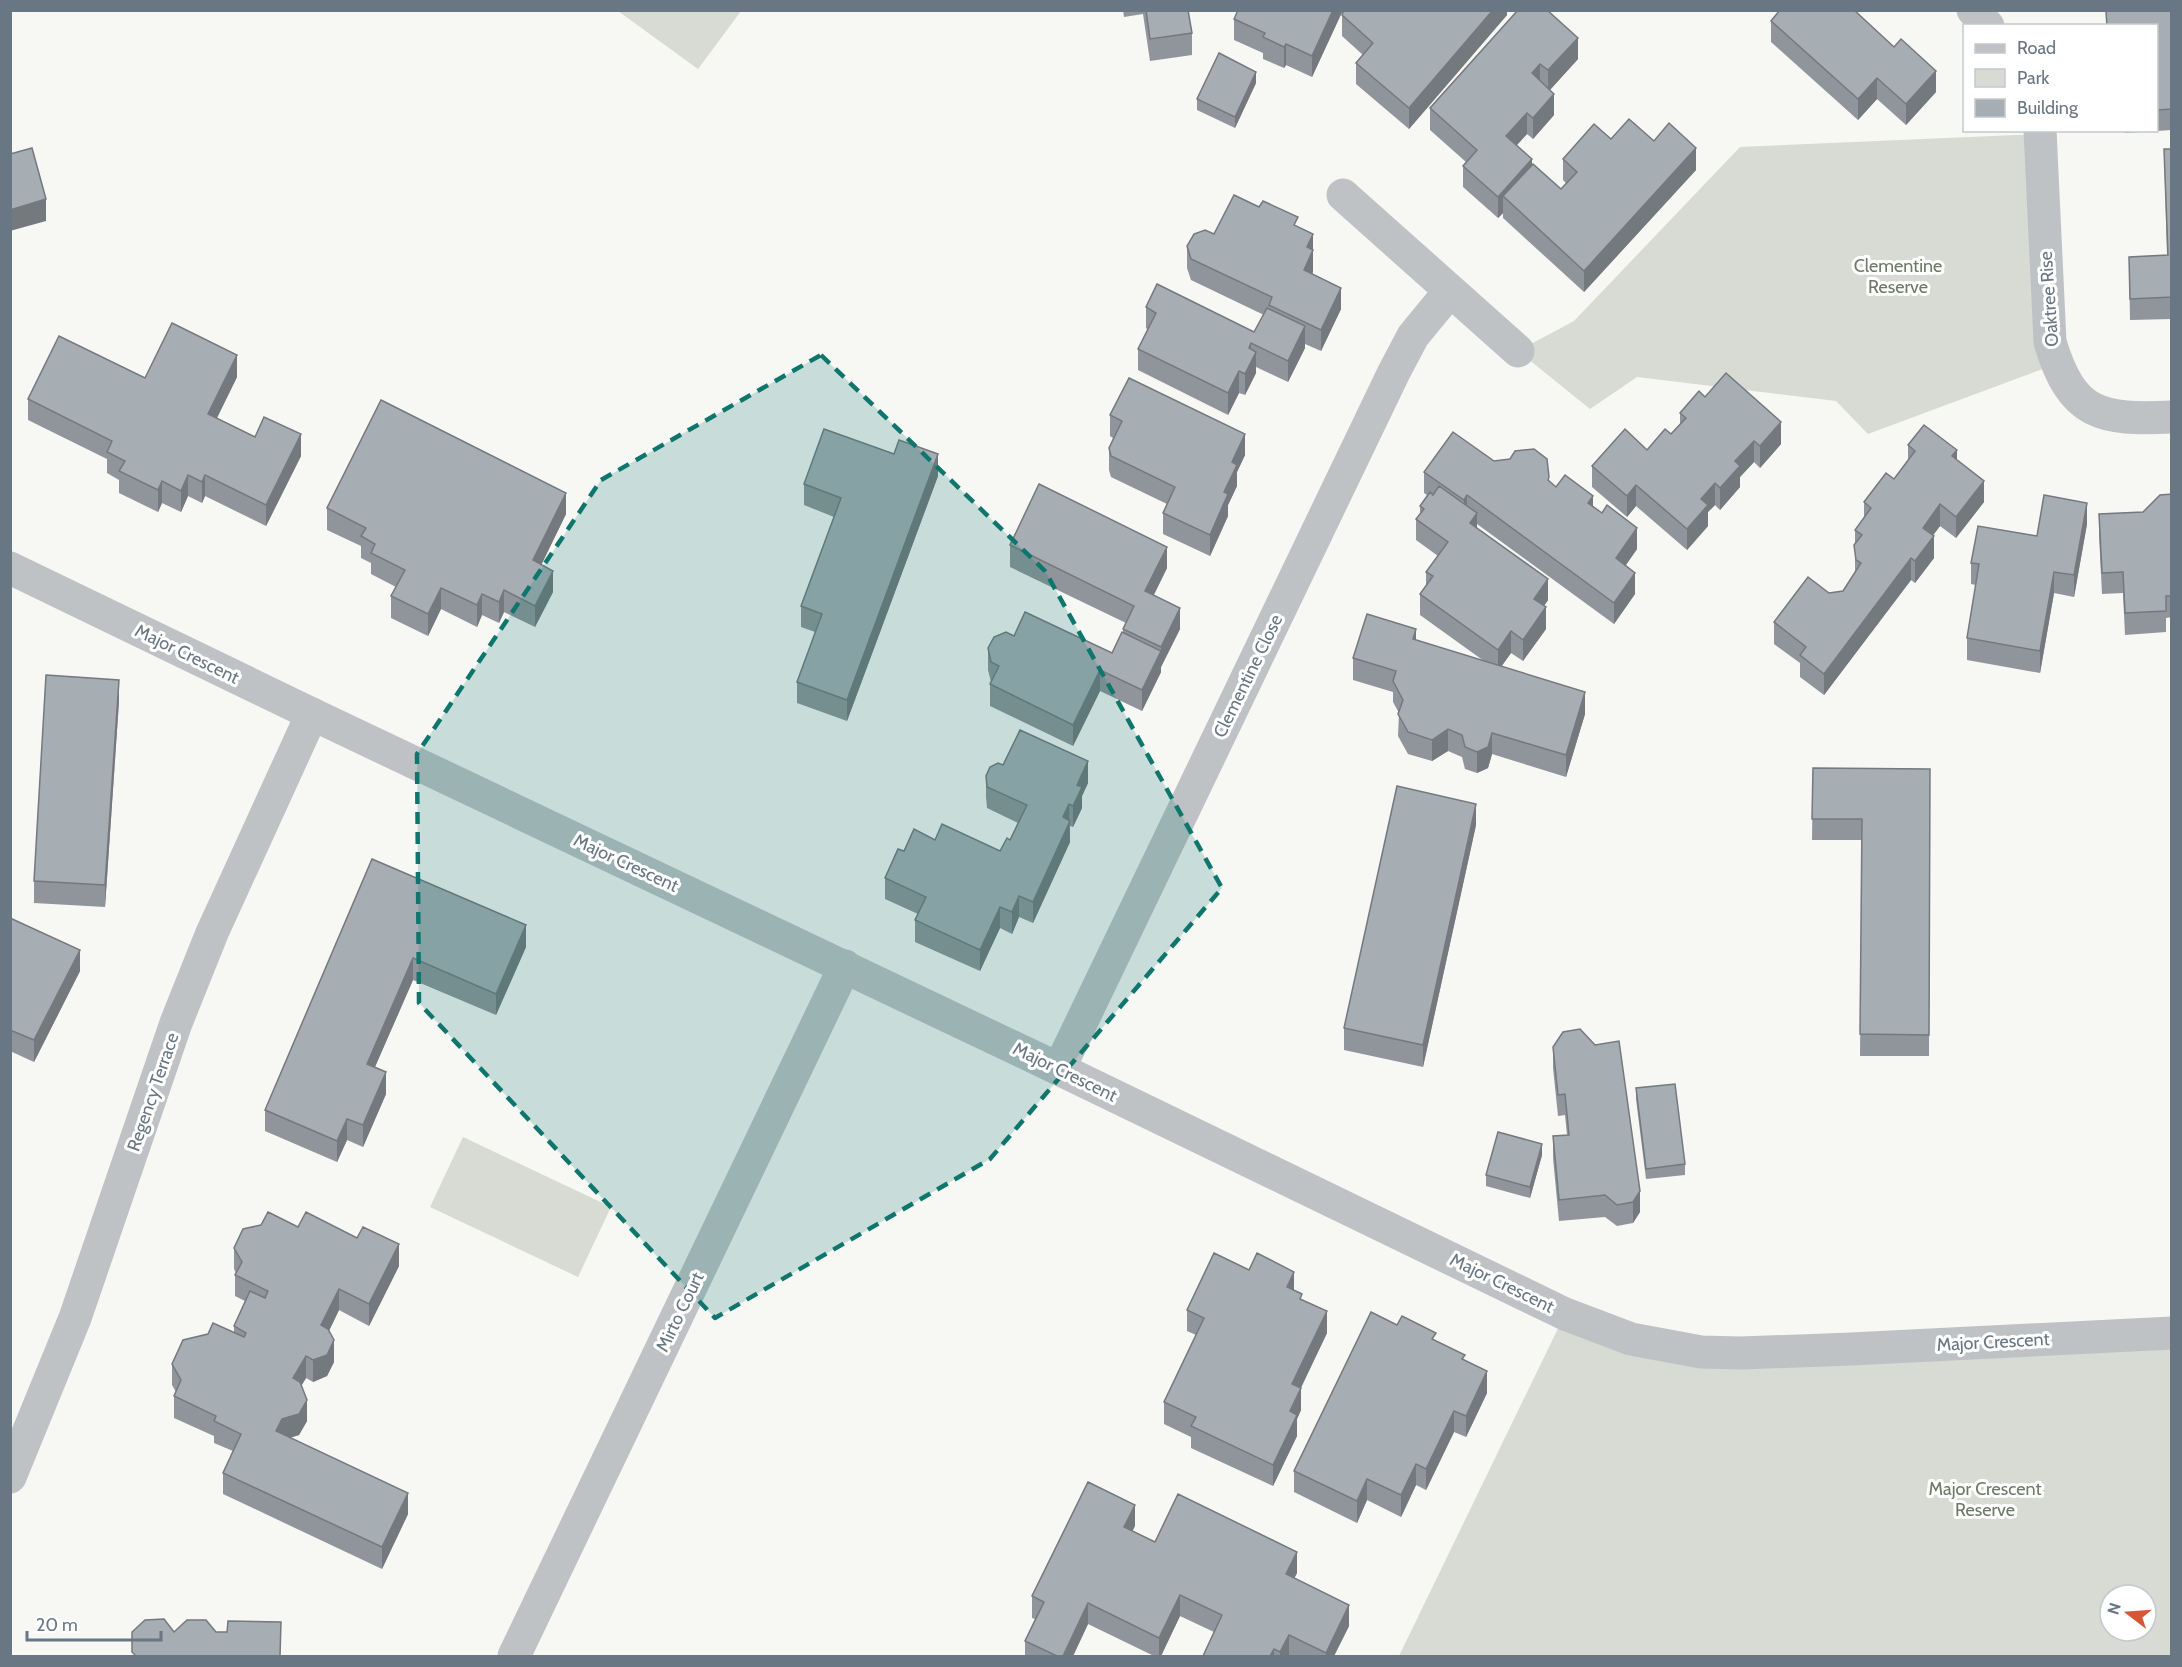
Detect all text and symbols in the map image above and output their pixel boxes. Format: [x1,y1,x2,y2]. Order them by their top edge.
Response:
legend [1963,24,2158,132]
text: Road [2017,37,2056,59]
text: Park [2017,67,2050,89]
text: Building [2017,97,2079,119]
street label: Oaktree Rise [2035,251,2063,347]
park label: Clementine Reserve [1854,255,1942,298]
street label: Clementine Close [1209,611,1287,741]
street label: Major Crescent [131,619,243,689]
street label: Major Crescent [570,829,682,897]
street label: Regency Terrace [122,1030,184,1154]
street label: Major Crescent [1009,1037,1121,1107]
street label: Major Crescent [1446,1248,1558,1318]
street label: Mirto Court [651,1269,709,1355]
street label: Major Crescent [1936,1328,2050,1356]
park label: Major Crescent Reserve [1929,1478,2041,1521]
north arrow [2098,1583,2158,1643]
text: N [2103,1601,2125,1617]
scale bar [27,1604,160,1642]
text: 20 m [36,1614,78,1636]

